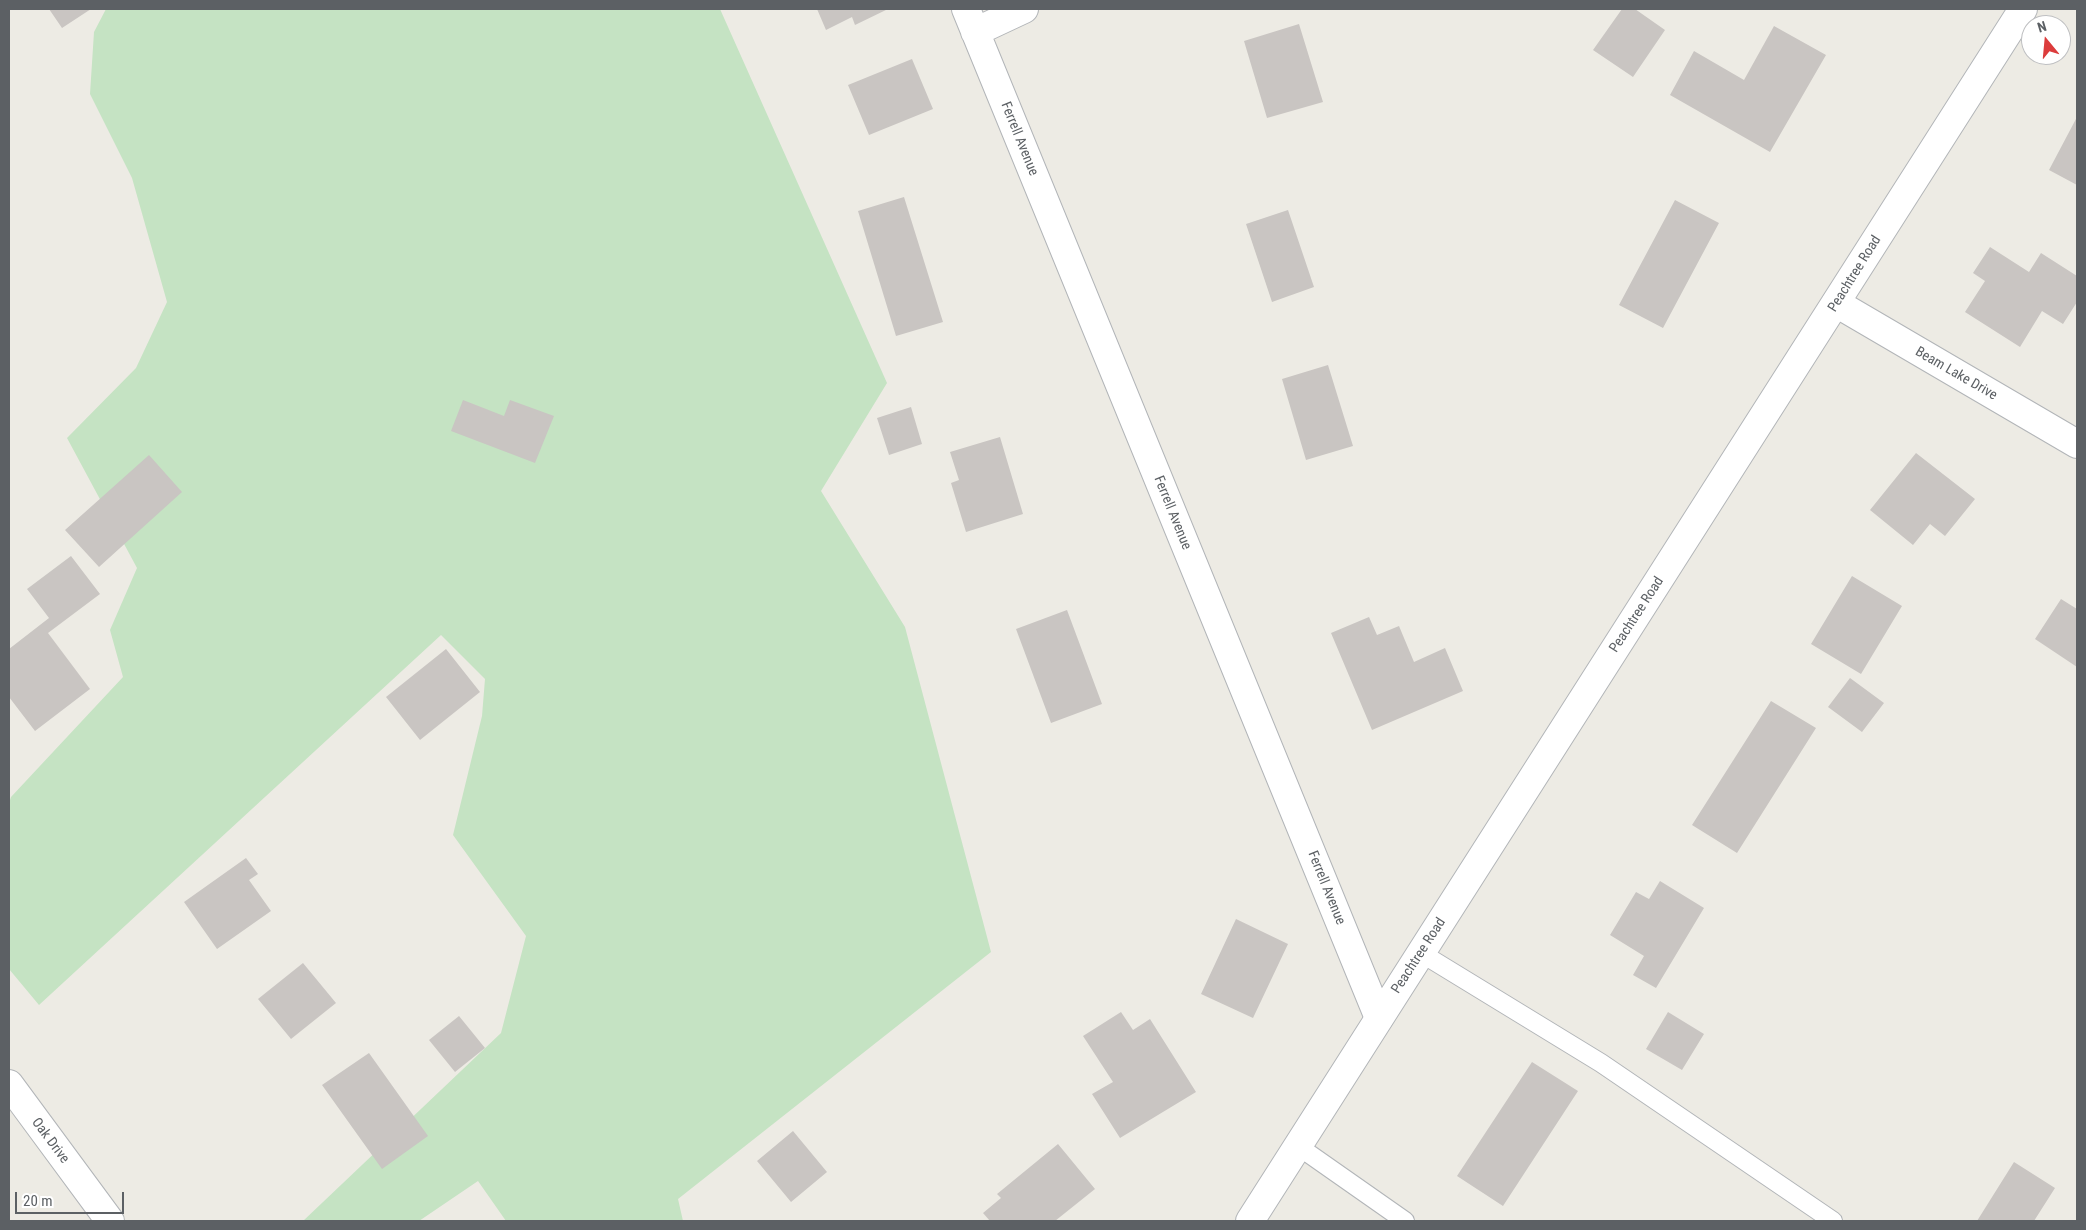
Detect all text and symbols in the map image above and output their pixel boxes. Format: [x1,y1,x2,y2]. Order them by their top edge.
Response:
north arrow [2021,15,2071,65]
text: N [2035,18,2048,36]
street label: Ferrell Avenue [997,100,1041,178]
street label: Peachtree Road [1825,233,1885,315]
street label: Beam Lake Drive [1912,344,2000,404]
street label: Ferrell Avenue [1150,474,1194,552]
street label: Peachtree Road [1606,574,1668,656]
street label: Ferrell Avenue [1304,849,1348,927]
street label: Peachtree Road [1388,915,1450,997]
street label: Oak Drive [27,1115,73,1167]
scale bar [18,1182,126,1214]
text: 20 m [23,1192,53,1210]

